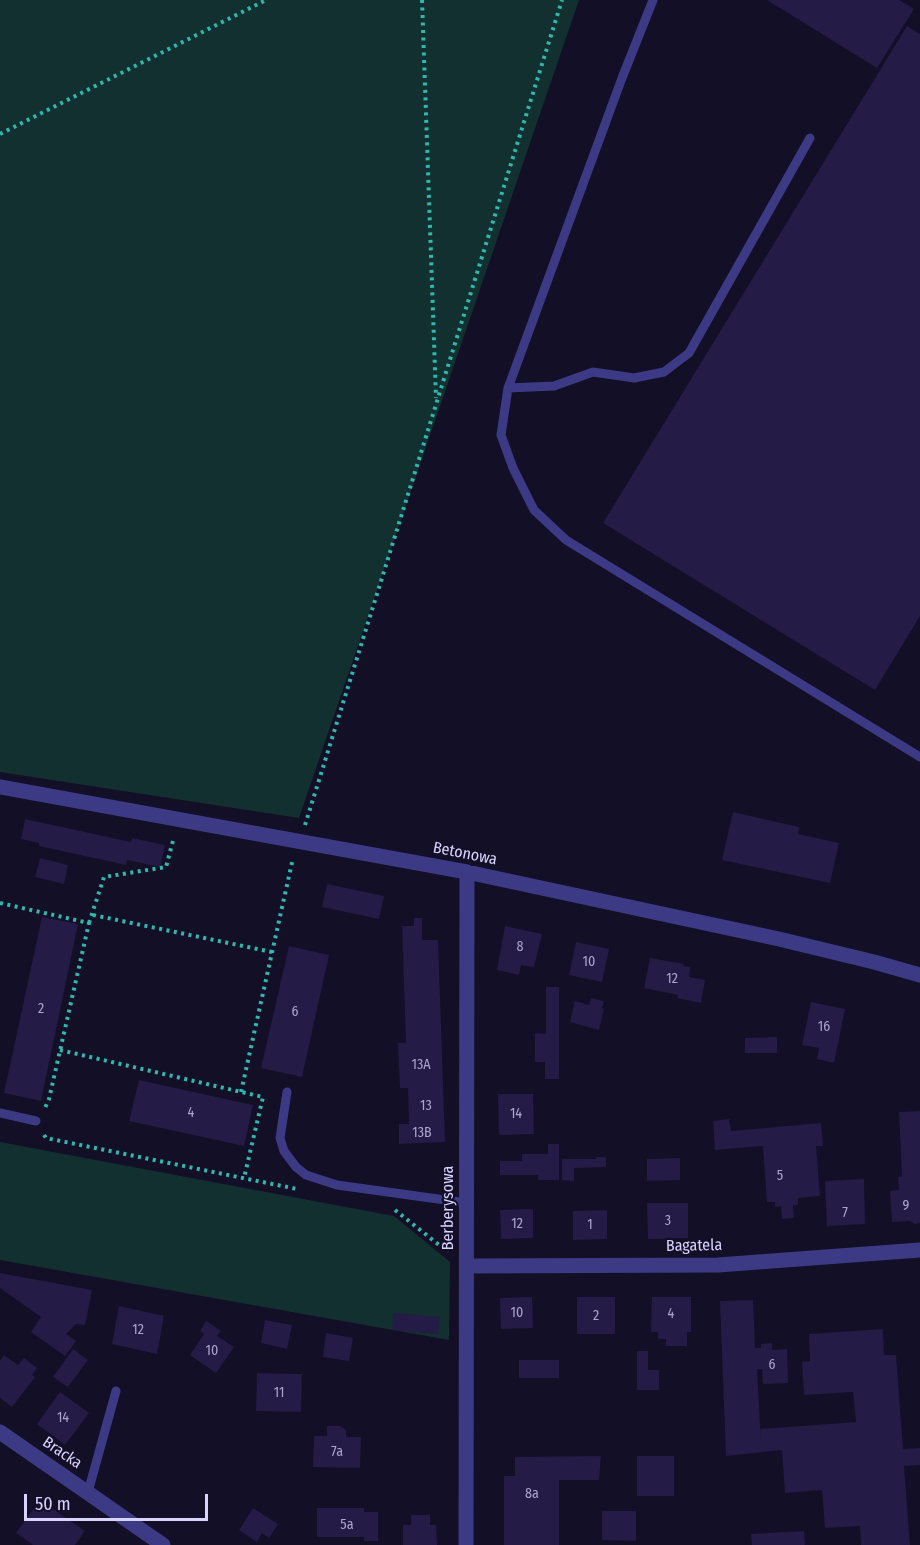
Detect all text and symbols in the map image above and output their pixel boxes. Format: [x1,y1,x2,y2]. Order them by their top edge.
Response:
street label: Betonowa [431,838,499,870]
house number: 8 [517,939,523,955]
house number: 10 [583,954,595,970]
house number: 12 [666,971,678,987]
house number: 2 [38,1001,44,1017]
house number: 6 [292,1004,298,1020]
house number: 16 [818,1019,830,1035]
house number: 13A [411,1057,431,1073]
house number: 13 [420,1098,432,1114]
house number: 4 [188,1105,194,1121]
house number: 14 [510,1106,522,1122]
house number: 13B [412,1125,432,1141]
street label: Berberysowa [439,1166,459,1250]
house number: 5 [777,1168,783,1184]
house number: 9 [903,1198,909,1214]
house number: 7 [842,1205,848,1221]
house number: 3 [665,1213,671,1229]
house number: 12 [511,1216,523,1232]
house number: 1 [587,1217,593,1233]
street label: Bagatela [666,1236,722,1256]
house number: 10 [511,1305,523,1321]
house number: 4 [668,1306,674,1322]
house number: 2 [593,1308,599,1324]
house number: 12 [132,1322,144,1338]
house number: 10 [206,1343,218,1359]
house number: 6 [769,1357,775,1373]
house number: 11 [274,1385,284,1401]
house number: 14 [57,1410,69,1426]
street label: Bracka [39,1433,85,1473]
house number: 7a [331,1444,343,1460]
scale bar [27,1482,212,1520]
house number: 8a [525,1486,539,1502]
text: 50 m [35,1493,71,1515]
house number: 5a [340,1517,354,1533]

